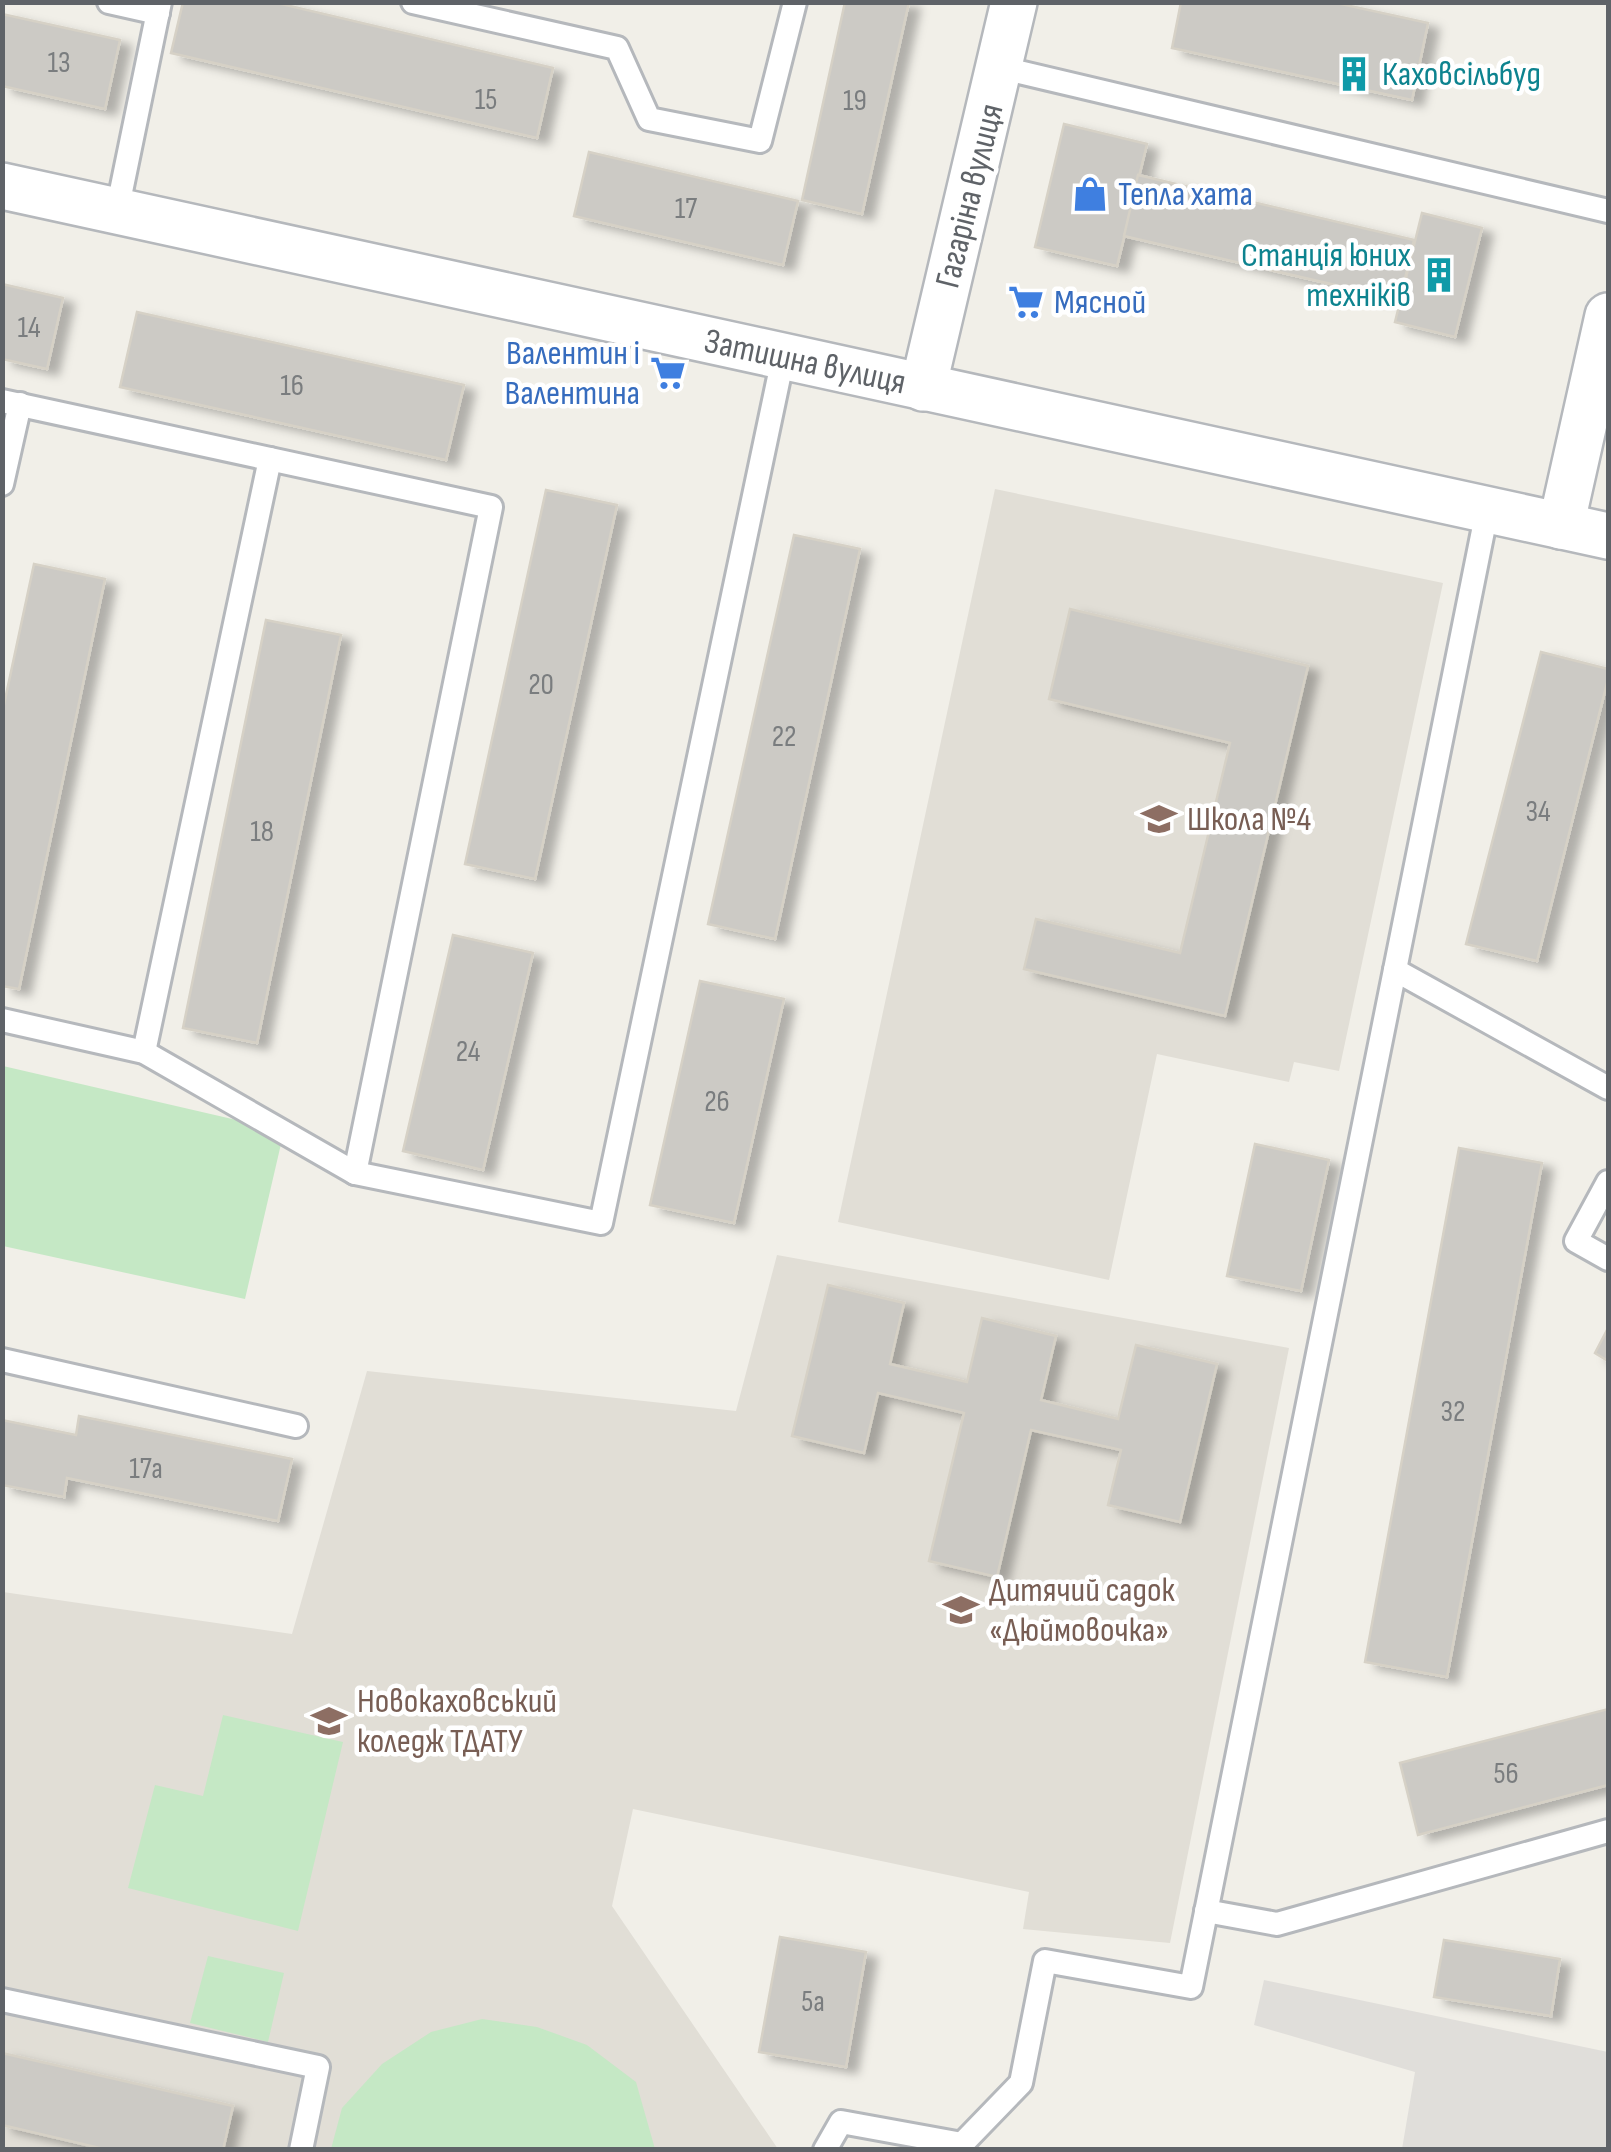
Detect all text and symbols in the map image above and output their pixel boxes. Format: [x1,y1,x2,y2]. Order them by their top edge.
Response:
house number: 13 [47,45,71,81]
place label: Каховсільбуд [1382,53,1541,96]
building icon: Каховсільбуд [1335,55,1373,93]
house number: 15 [475,82,497,118]
house number: 19 [843,83,867,119]
street label: Гагаріна вулиця [926,100,1014,292]
place label: Тепла хата [1118,173,1253,216]
shop icon: Тепла хата [1071,175,1109,213]
house number: 17 [675,191,697,227]
place label: Станція юних техніків [1241,234,1411,317]
building icon: Станція юних техніків [1420,256,1458,294]
place label: Мясной [1054,281,1146,324]
supermarket icon: Мясной [1007,283,1045,321]
house number: 14 [17,310,41,346]
street label: Затишна вулиця [700,320,910,404]
place label: Валентин і Валентина [505,332,640,415]
supermarket icon: Валентин і Валентина [649,354,687,392]
house number: 16 [280,368,304,404]
house number: 20 [528,667,554,703]
house number: 22 [772,719,796,755]
house number: 34 [1525,794,1551,830]
place label: Школа №4 [1187,798,1311,841]
school or university icon: Школа №4 [1140,800,1178,838]
house number: 18 [250,814,274,850]
house number: 24 [456,1034,480,1070]
house number: 26 [704,1084,730,1120]
house number: 32 [1441,1394,1465,1430]
house number: 17а [129,1451,163,1487]
place label: Дитячий садок «Дюймовочка» [989,1569,1175,1652]
school or university icon: Дитячий садок «Дюймовочка» [942,1591,980,1629]
place label: Новокаховський коледж ТДАТУ [357,1680,557,1763]
school or university icon: Новокаховський коледж ТДАТУ [310,1702,348,1740]
house number: 56 [1493,1756,1519,1792]
house number: 5а [801,1984,825,2020]

